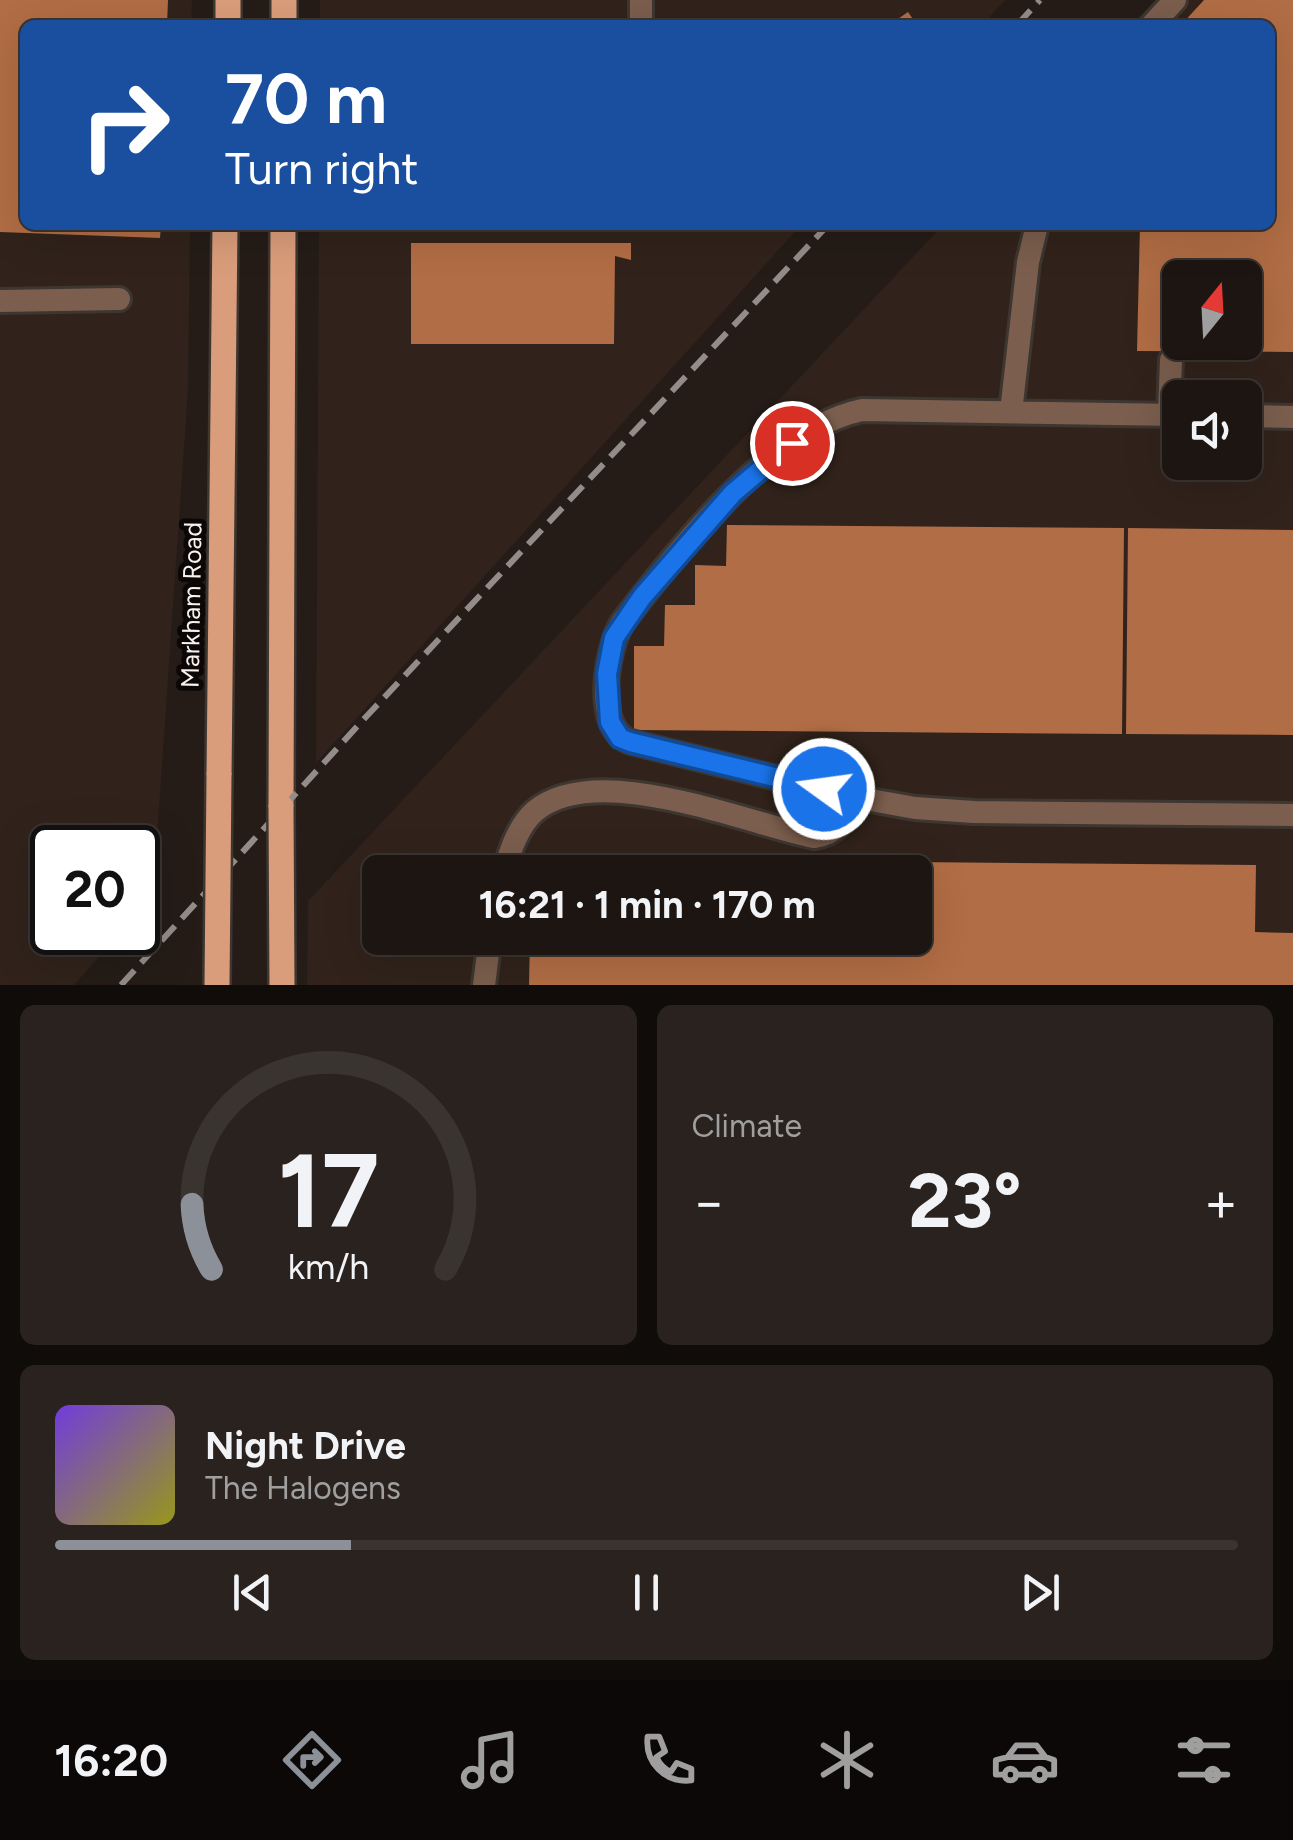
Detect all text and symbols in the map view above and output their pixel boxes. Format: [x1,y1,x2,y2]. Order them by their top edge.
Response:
text: 70 m [225,56,387,141]
icon: right [60,60,190,190]
text: Turn right [225,141,418,195]
north arrow [1162,260,1262,360]
map controls [1162,260,1262,480]
button: sound [1162,380,1262,480]
pin [750,401,835,486]
icon: arrive [765,416,820,471]
street label: Markham Road [175,522,207,688]
position arrow [772,737,876,841]
speed limit sign: 20 [30,825,160,955]
text: 16:21 · 1 min · 170 m [478,882,816,928]
text: Climate [692,1107,802,1145]
text: 17 [277,1128,379,1253]
text: 23° [908,1156,1021,1246]
text: − [692,1169,726,1235]
text: + [1204,1169,1238,1235]
text: km/h [287,1245,369,1288]
text: Night Drive [205,1423,406,1469]
text: The Halogens [205,1469,401,1507]
icon: previous [225,1565,280,1620]
icon: pause [619,1565,674,1620]
icon: next [1013,1565,1068,1620]
icon: directions [277,1725,347,1795]
icon: music [455,1725,525,1795]
icon: phone [633,1725,703,1795]
icon: climate [812,1725,882,1795]
icon: car [990,1725,1060,1795]
icon: filters [1169,1725,1239,1795]
text: 16:20 [54,1733,168,1787]

